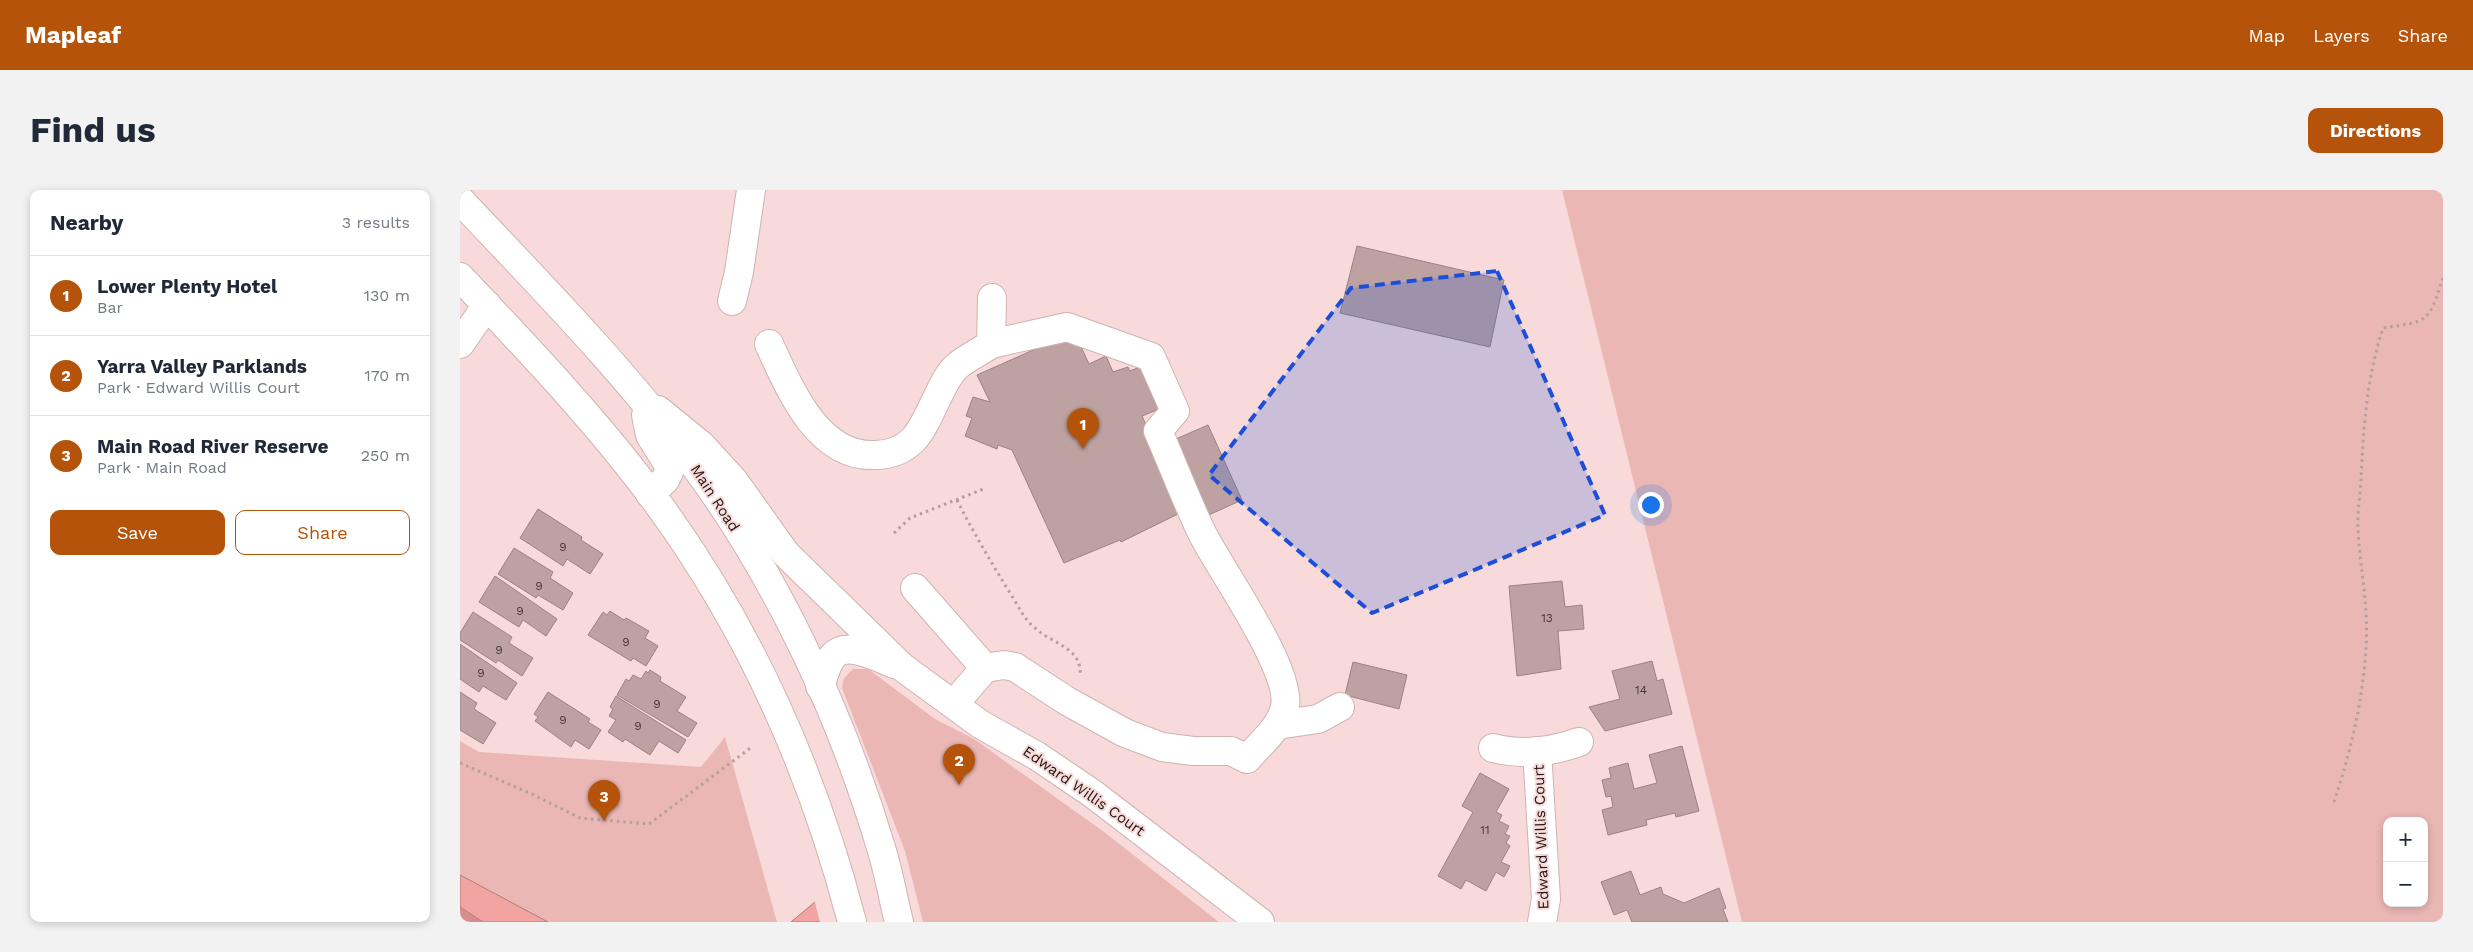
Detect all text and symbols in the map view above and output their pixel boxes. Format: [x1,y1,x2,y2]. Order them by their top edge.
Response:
text: Mapleaf [25,21,121,49]
text: Map [2248,25,2285,46]
text: Layers [2313,25,2370,46]
text: Share [2398,25,2448,46]
button: Directions [2308,108,2443,153]
text: Find us [30,109,156,151]
text: Nearby [50,210,123,235]
text: 3 results [342,213,410,232]
text: Lower Plenty Hotel [97,275,277,298]
text: 1 [63,286,69,305]
text: 130 m [364,286,410,305]
text: Bar [97,298,123,317]
text: Yarra Valley Parklands [97,355,307,378]
text: 2 [61,366,71,385]
text: 170 m [364,366,410,385]
text: Park · Edward Willis Court [97,378,300,397]
pin: 1 [1067,408,1099,449]
text: Main Road River Reserve [97,435,329,458]
text: 3 [61,446,71,465]
text: 250 m [361,446,410,465]
text: Park · Main Road [97,458,227,477]
street label: Main Road [687,461,743,535]
your location [1638,492,1664,518]
button: Save [50,510,225,555]
button: Share [235,510,410,555]
house number: 9 [559,540,567,554]
house number: 9 [535,579,543,593]
house number: 9 [516,604,524,618]
house number: 13 [1541,611,1553,625]
house number: 9 [622,635,630,649]
house number: 9 [495,643,503,657]
house number: 9 [477,666,485,680]
house number: 14 [1635,683,1647,697]
house number: 9 [653,697,661,711]
house number: 9 [559,713,567,727]
house number: 9 [634,719,642,733]
street label: Edward Willis Court [1020,742,1149,840]
pin: 2 [943,744,975,785]
street label: Edward Willis Court [1529,764,1553,910]
pin: 3 [588,780,620,821]
map controls [2383,817,2428,907]
button: + [2383,817,2428,862]
house number: 11 [1480,823,1490,837]
button: − [2383,862,2428,907]

